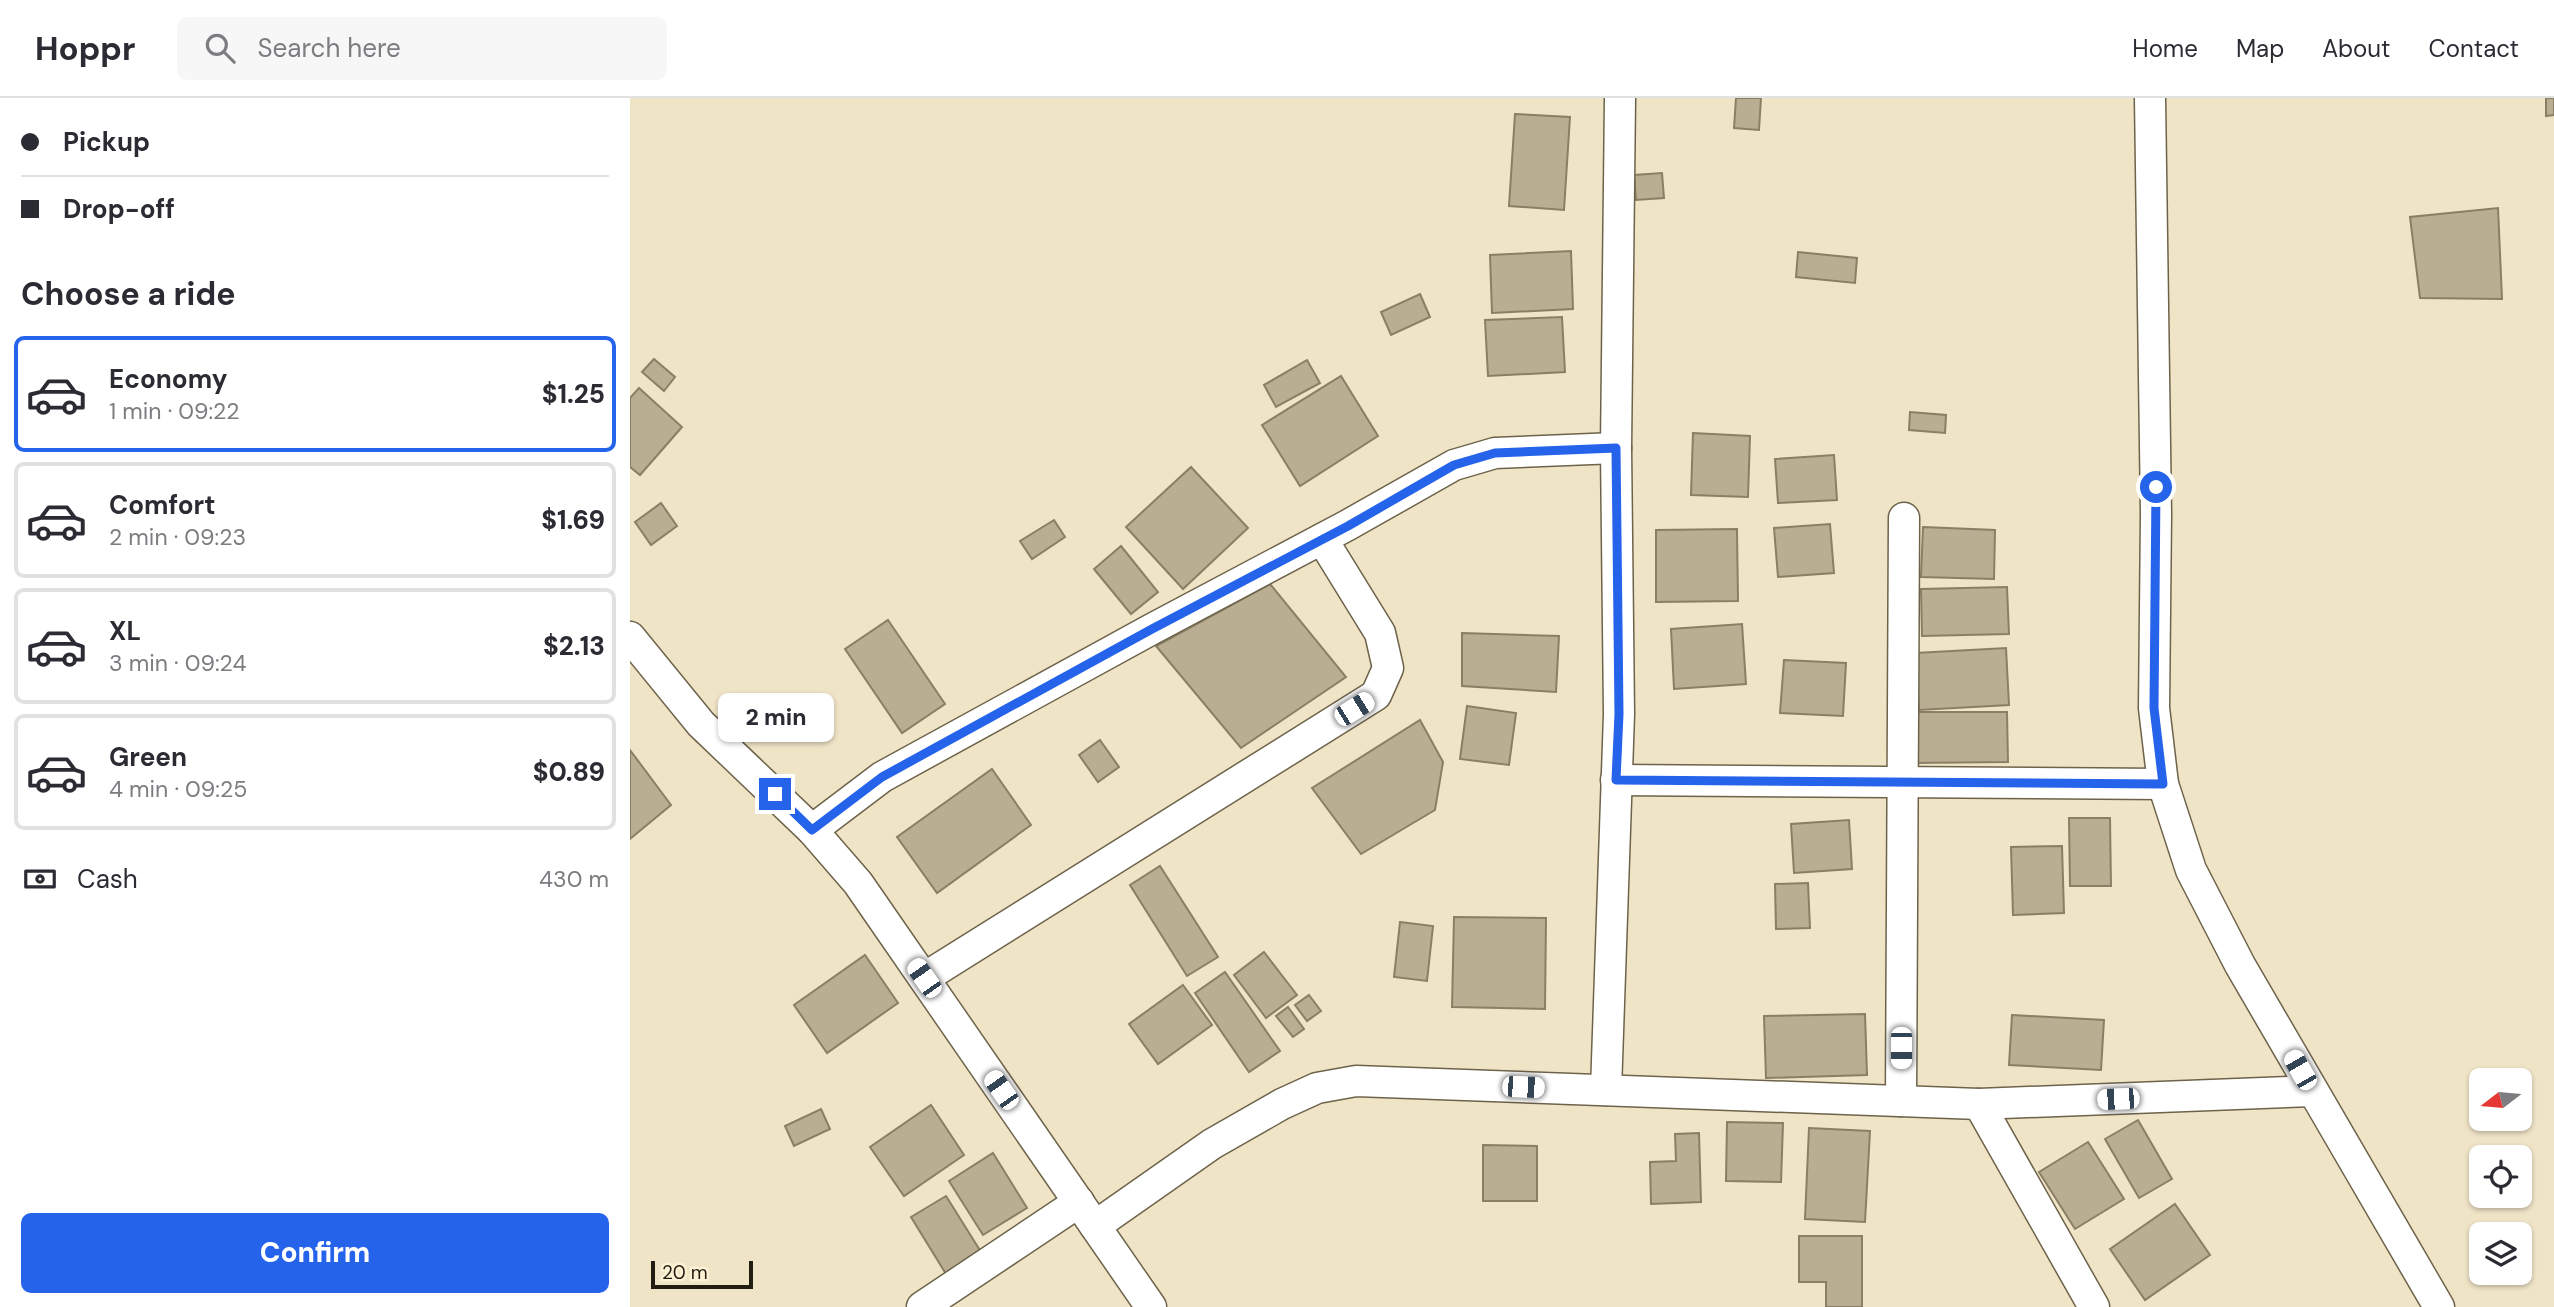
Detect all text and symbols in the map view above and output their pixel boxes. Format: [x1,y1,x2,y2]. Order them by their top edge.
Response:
search box [177,17,667,80]
text: Hoppr [35,27,135,70]
icon: search [201,29,239,67]
text: Search here [257,31,401,65]
text: Home [2132,33,2198,64]
text: Map [2236,33,2284,64]
text: About [2322,33,2391,64]
text: Contact [2429,33,2519,64]
text: Pickup [63,125,150,159]
text: Drop-off [63,192,175,226]
text: Choose a ride [21,273,236,315]
text: Economy [109,362,227,396]
icon: car [25,363,88,426]
text: $1.25 [542,377,605,411]
text: 1 min · 09:22 [109,396,240,426]
route start [2140,471,2172,503]
text: Comfort [109,488,215,522]
icon: car [25,489,88,552]
text: $1.69 [541,503,605,537]
text: 2 min · 09:23 [109,522,246,552]
text: XL [109,614,141,648]
icon: car [25,615,88,678]
text: $2.13 [543,629,605,663]
text: 3 min · 09:24 [109,648,246,678]
car [1331,689,1378,729]
callout: 2 min [717,692,833,742]
text: 2 min [745,702,807,732]
text: Green [109,740,187,774]
icon: car [25,741,88,804]
text: $0.89 [533,755,605,789]
text: 4 min · 09:25 [109,774,247,804]
route end [759,778,791,810]
icon: cash [21,860,59,898]
text: Cash [77,862,138,896]
text: 430 m [539,864,609,894]
car [904,955,945,1001]
car [1891,1027,1912,1069]
car [2281,1047,2320,1093]
car [981,1067,1022,1113]
north arrow [2469,1068,2532,1130]
map controls [2469,1068,2532,1285]
car [1502,1076,1545,1098]
car [2097,1088,2140,1110]
button: locate [2469,1145,2532,1208]
button: Confirm [21,1213,609,1293]
button: layers [2469,1222,2532,1285]
scale bar [651,1258,752,1290]
text: 20 m [662,1260,708,1285]

